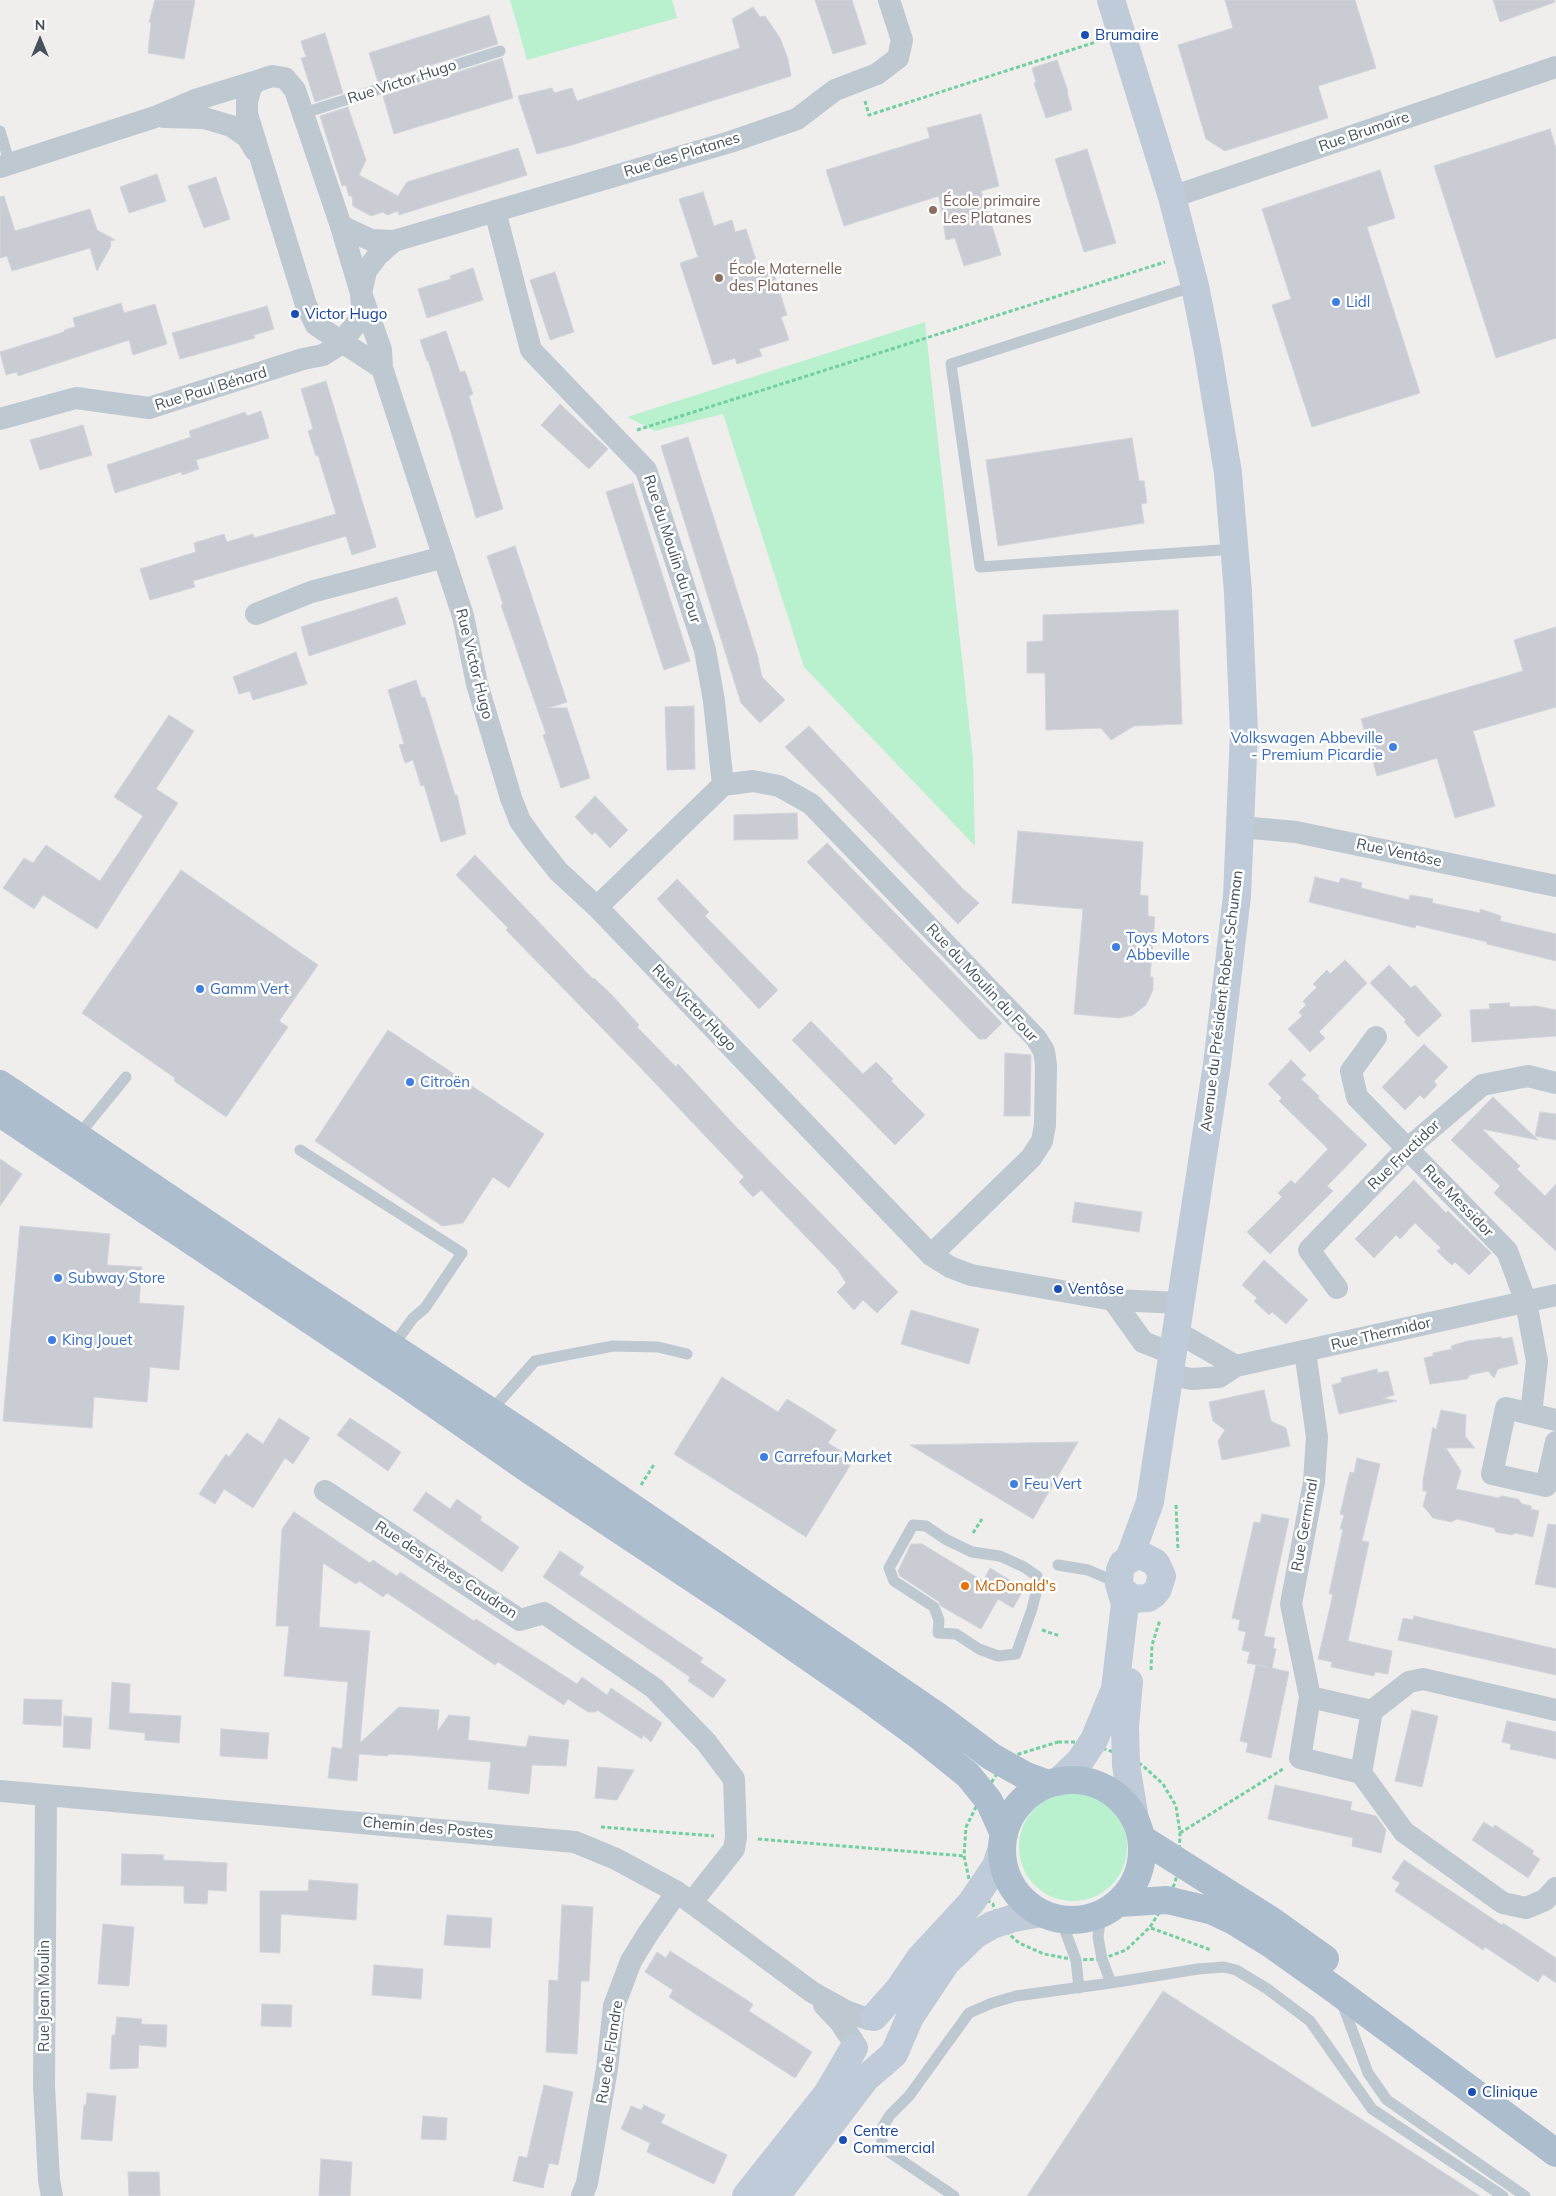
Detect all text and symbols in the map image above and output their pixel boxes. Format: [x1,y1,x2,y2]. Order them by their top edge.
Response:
north arrow [15,15,65,65]
text: N [35,16,45,34]
place label: Brumaire [1095,26,1159,44]
marker: Brumaire [1079,29,1091,41]
street label: Rue Victor Hugo [345,56,459,108]
street label: Rue Brumaire [1316,108,1412,156]
street label: Rue des Platanes [622,129,742,181]
place label: École primaire Les Platanes [943,192,1041,227]
marker: École primaire Les Platanes [927,204,939,216]
place label: École Maternelle des Platanes [729,260,842,295]
marker: École Maternelle des Platanes [713,272,725,284]
place label: Lidl [1346,293,1370,311]
marker: Lidl [1330,296,1342,308]
place label: Victor Hugo [305,305,387,323]
marker: Victor Hugo [289,308,301,320]
street label: Rue Paul Bénard [153,363,269,415]
street label: Rue du Moulin du Four [639,473,705,625]
street label: Rue Victor Hugo [452,607,496,721]
place label: Volkswagen Abbeville - Premium Picardie [1231,729,1383,764]
marker: Volkswagen Abbeville - Premium Picardie [1387,741,1399,753]
street label: Rue Ventôse [1355,835,1443,871]
street label: Avenue du Président Robert Schuman [1197,869,1247,1133]
street label: Rue du Moulin du Four [923,920,1041,1046]
place label: Toys Motors Abbeville [1126,929,1209,964]
marker: Toys Motors Abbeville [1110,941,1122,953]
street label: Rue Victor Hugo [648,961,740,1055]
place label: Gamm Vert [210,980,289,998]
marker: Gamm Vert [194,983,206,995]
place label: Citroën [420,1073,470,1091]
marker: Citroën [404,1076,416,1088]
street label: Rue Fructidor [1364,1116,1444,1194]
street label: Rue Messidor [1419,1161,1497,1241]
place label: Subway Store [68,1269,165,1287]
marker: Subway Store [52,1272,64,1284]
place label: Ventôse [1068,1280,1124,1298]
marker: Ventôse [1052,1283,1064,1295]
street label: Rue Thermidor [1329,1314,1433,1354]
place label: King Jouet [62,1331,132,1349]
marker: King Jouet [46,1334,58,1346]
place label: Carrefour Market [774,1448,892,1466]
marker: Carrefour Market [758,1451,770,1463]
place label: Feu Vert [1024,1475,1082,1493]
street label: Rue Germinal [1288,1477,1322,1573]
marker: Feu Vert [1008,1478,1020,1490]
street label: Rue des Frères Caudron [372,1517,520,1623]
place label: McDonald's [975,1577,1056,1595]
marker: McDonald's [959,1580,971,1592]
street label: Chemin des Postes [362,1813,494,1843]
street label: Rue Jean Moulin [35,1940,53,2052]
street label: Rue de Flandre [593,1999,627,2105]
place label: Clinique [1482,2083,1538,2101]
marker: Clinique [1466,2086,1478,2098]
place label: Centre Commercial [853,2122,935,2157]
marker: Centre Commercial [837,2134,849,2146]

